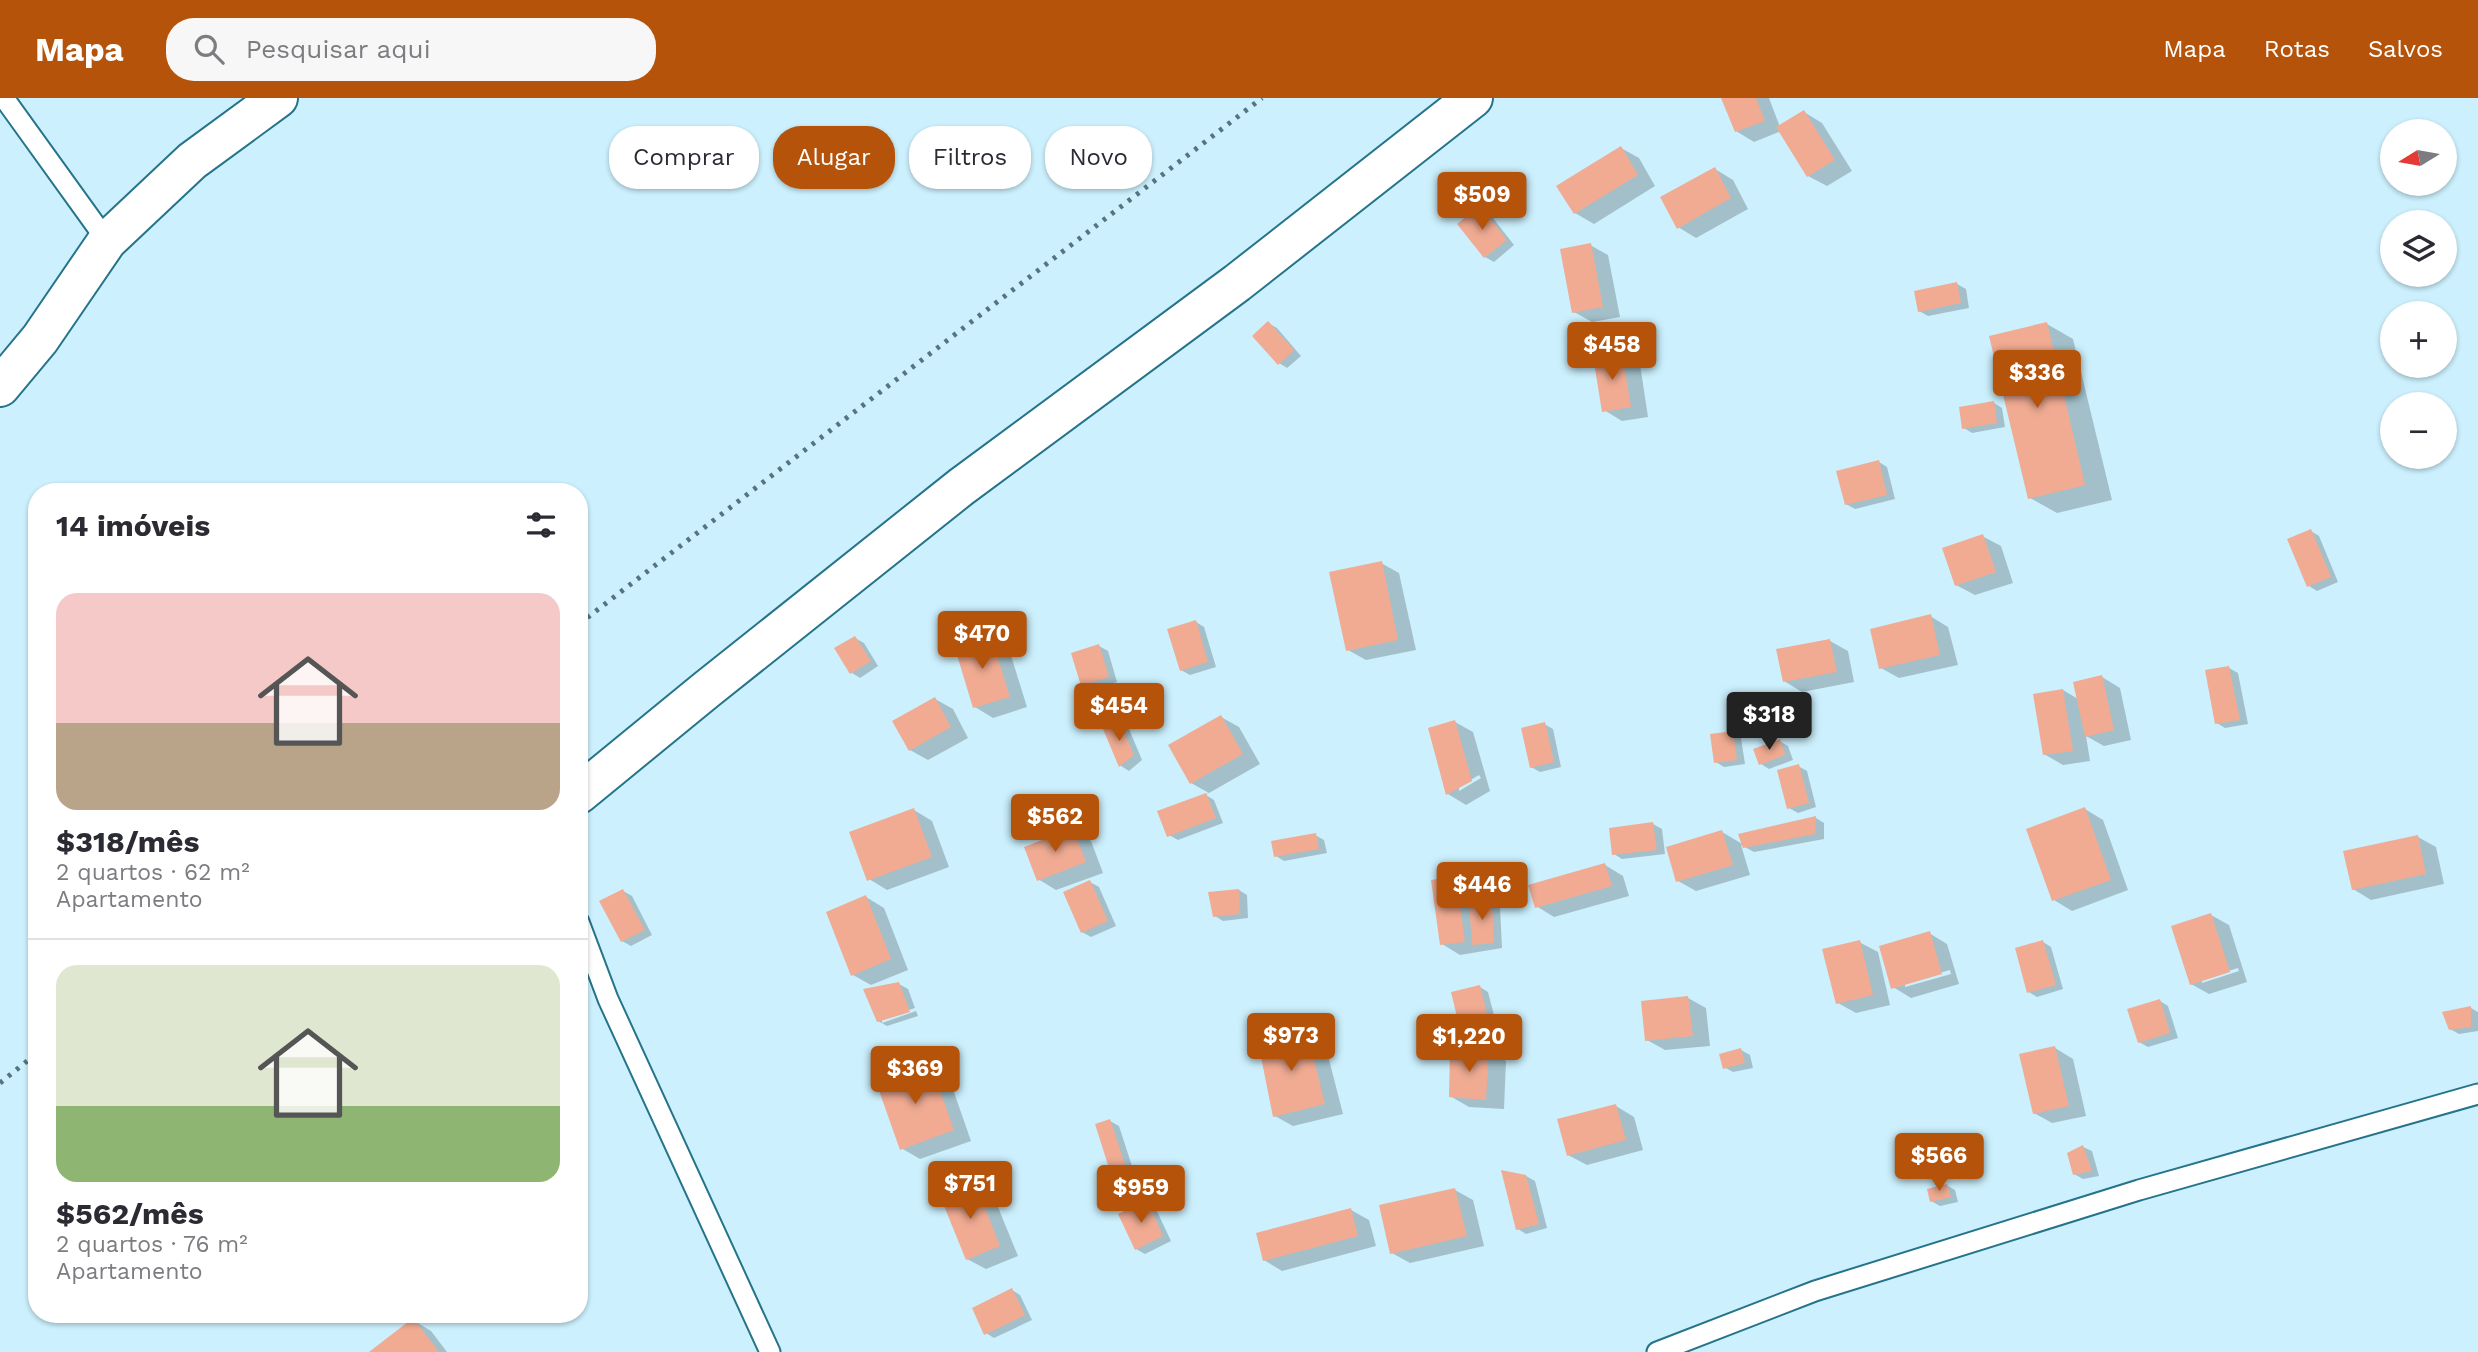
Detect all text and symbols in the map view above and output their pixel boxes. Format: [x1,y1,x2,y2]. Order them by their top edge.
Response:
search box [166,18,656,81]
text: Mapa [35,30,124,69]
icon: search [190,30,228,68]
text: Pesquisar aqui [246,34,431,64]
text: Mapa [2163,35,2226,63]
text: Rotas [2264,35,2330,63]
text: Salvos [2368,35,2443,63]
north arrow [2380,119,2457,196]
map controls [2380,119,2457,469]
chip: Comprar [609,126,759,189]
chip: Alugar [773,126,895,189]
chip: Filtros [909,126,1031,189]
chip: Novo [1045,126,1152,189]
pin: $509 [1441,172,1523,232]
text: $509 [1453,181,1511,208]
button: layers [2380,210,2457,287]
button: + [2380,301,2457,378]
pin: $458 [1571,322,1653,382]
text: $458 [1583,331,1641,358]
pin: $336 [1996,350,2078,410]
text: $336 [2009,359,2065,386]
button: − [2380,392,2457,469]
icon: filters [522,506,560,544]
text: 14 imóveis [56,508,210,543]
pin: $470 [941,612,1023,671]
text: $470 [954,620,1010,647]
icon: home [245,638,371,764]
pin: $454 [1078,684,1160,743]
text: $454 [1090,692,1148,719]
pin: $318 [1728,692,1810,752]
text: $318 [1743,701,1795,728]
pin: $562 [1014,794,1096,854]
text: $562 [1027,803,1083,830]
text: $318/mês [56,824,199,859]
text: 2 quartos · 62 m² [56,859,250,886]
pin: $446 [1441,862,1523,922]
text: $446 [1453,871,1511,898]
text: Apartamento [56,886,203,913]
icon: home [245,1010,371,1136]
pin: $973 [1250,1014,1332,1073]
pin: $1,220 [1412,1014,1526,1074]
text: $973 [1263,1022,1319,1049]
text: $1,220 [1432,1023,1506,1050]
pin: $369 [874,1046,956,1106]
text: $369 [887,1055,943,1082]
pin: $566 [1898,1134,1980,1193]
text: $566 [1911,1142,1967,1169]
pin: $751 [929,1162,1011,1221]
pin: $959 [1100,1166,1182,1225]
text: $751 [944,1170,996,1197]
text: $959 [1113,1174,1169,1201]
text: $562/mês [56,1196,204,1231]
text: 2 quartos · 76 m² [56,1231,248,1258]
text: Apartamento [56,1258,203,1285]

